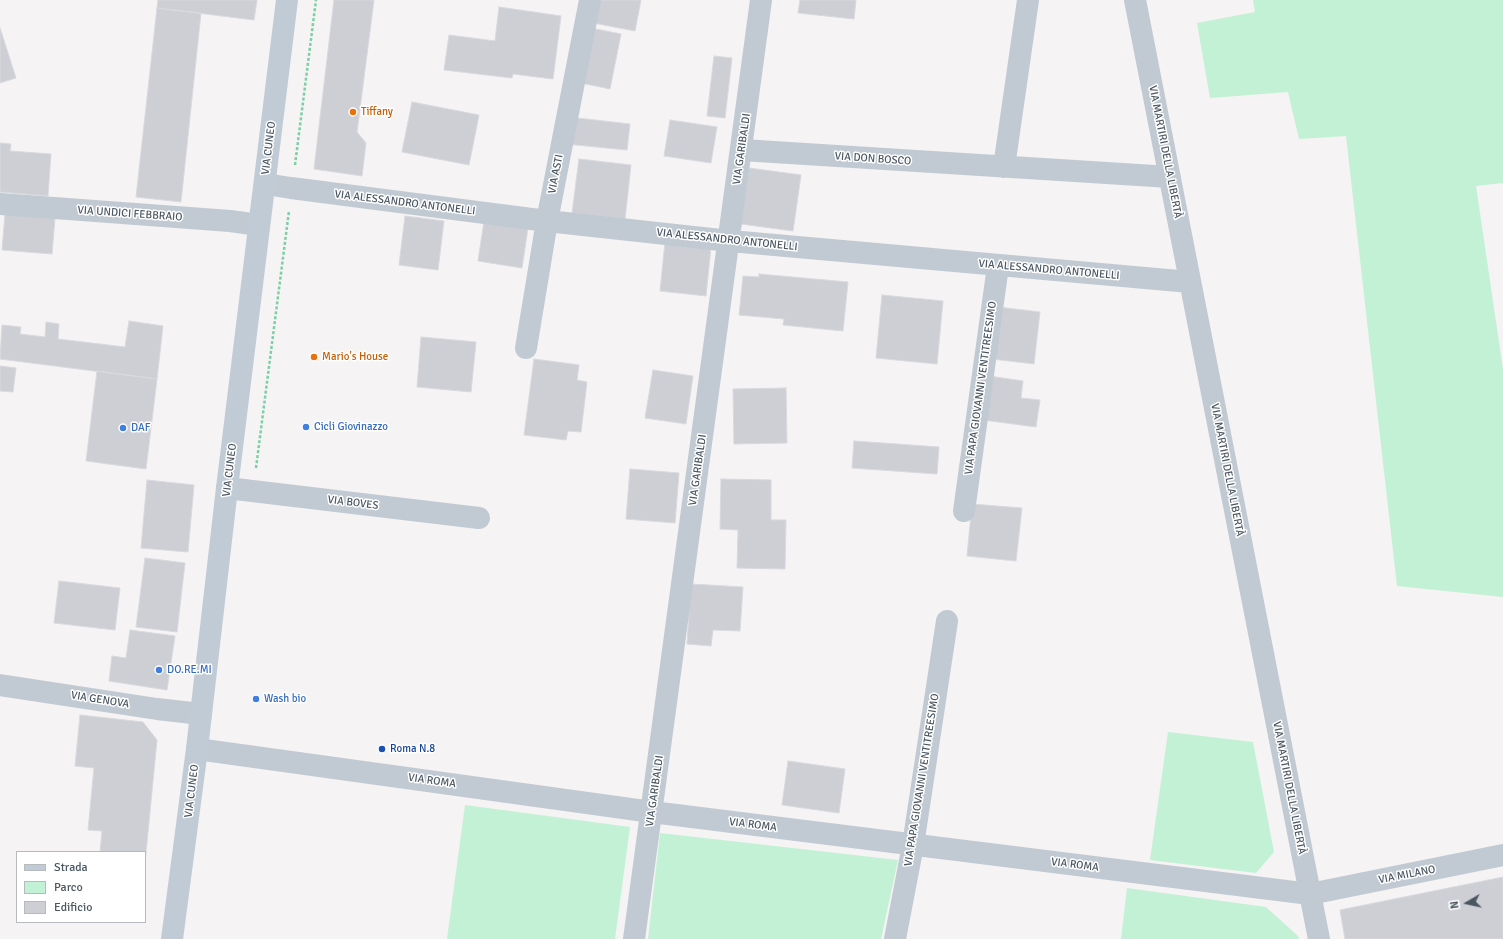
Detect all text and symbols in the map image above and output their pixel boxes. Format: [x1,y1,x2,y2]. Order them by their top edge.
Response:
street label: VIA MARTIRI DELLA LIBERTÀ [1146,84,1184,220]
place label: Tiffany [361,105,393,119]
marker: Tiffany [348,107,358,117]
street label: VIA GARIBALDI [730,113,754,185]
street label: VIA CUNEO [259,121,279,175]
street label: VIA DON BOSCO [834,150,912,168]
street label: VIA ASTI [546,153,566,195]
street label: VIA ALESSANDRO ANTONELLI [334,188,476,218]
street label: VIA UNDICI FEBBRAIO [77,204,183,224]
street label: VIA ALESSANDRO ANTONELLI [656,226,798,254]
street label: VIA ALESSANDRO ANTONELLI [978,257,1120,283]
street label: VIA PAPA GIOVANNI VENTITREESIMO [962,301,1000,475]
place label: Mario's House [322,350,388,364]
marker: Mario's House [309,352,319,362]
street label: VIA MARTIRI DELLA LIBERTÀ [1208,402,1246,538]
place label: Cicli Giovinazzo [314,420,388,434]
place label: DAF [131,421,150,435]
marker: Cicli Giovinazzo [301,422,311,432]
marker: DAF [118,423,128,433]
street label: VIA GARIBALDI [686,434,710,506]
street label: VIA CUNEO [220,443,240,497]
street label: VIA BOVES [327,493,379,513]
place label: DO.RE.MI [167,663,212,677]
marker: DO.RE.MI [154,665,164,675]
street label: VIA GENOVA [70,689,130,711]
place label: Wash bio [264,692,306,706]
street label: VIA PAPA GIOVANNI VENTITREESIMO [902,693,942,867]
marker: Wash bio [251,694,261,704]
street label: VIA MARTIRI DELLA LIBERTÀ [1270,720,1308,856]
place label: Roma N.8 [390,742,435,756]
marker: Roma N.8 [377,744,387,754]
street label: VIA GARIBALDI [643,755,667,827]
street label: VIA CUNEO [182,764,202,818]
street label: VIA ROMA [407,771,457,791]
street label: VIA ROMA [728,816,778,834]
legend [16,851,146,923]
street label: VIA ROMA [1050,856,1100,874]
text: Strada [54,860,88,875]
street label: VIA MILANO [1377,863,1437,887]
text: Parco [54,880,83,895]
north arrow [1447,883,1487,923]
text: Edificio [54,900,92,915]
text: N [1448,900,1462,910]

